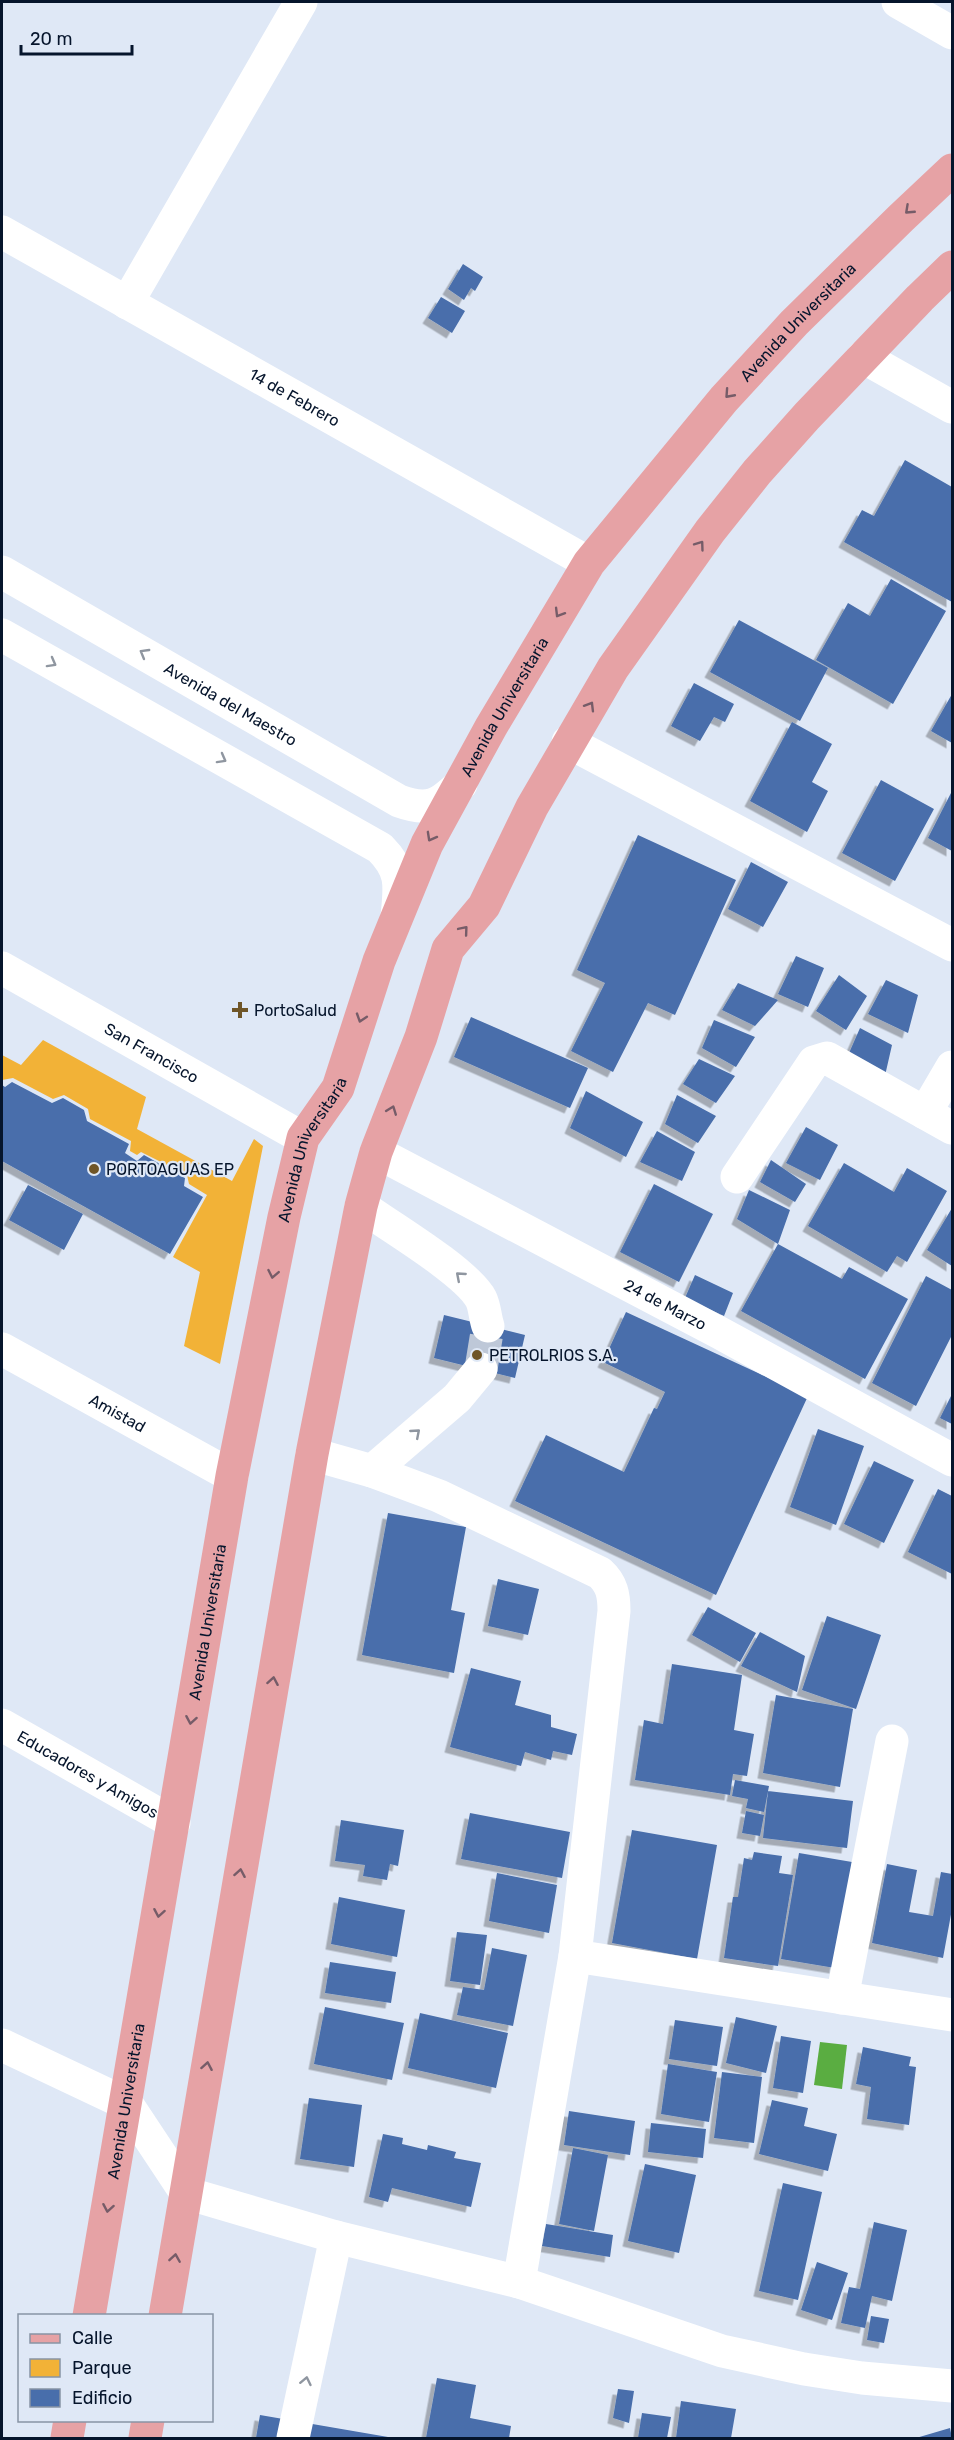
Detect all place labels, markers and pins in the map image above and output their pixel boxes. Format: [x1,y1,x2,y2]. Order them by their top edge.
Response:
marker: PortoSalud [231,1001,249,1019]
place label: PortoSalud [254,1001,337,1020]
place label: PORTOAGUAS EP [106,1160,234,1179]
marker: PORTOAGUAS EP [87,1162,101,1176]
place label: PETROLRIOS S.A. [489,1346,617,1365]
marker: PETROLRIOS S.A. [470,1348,484,1362]

